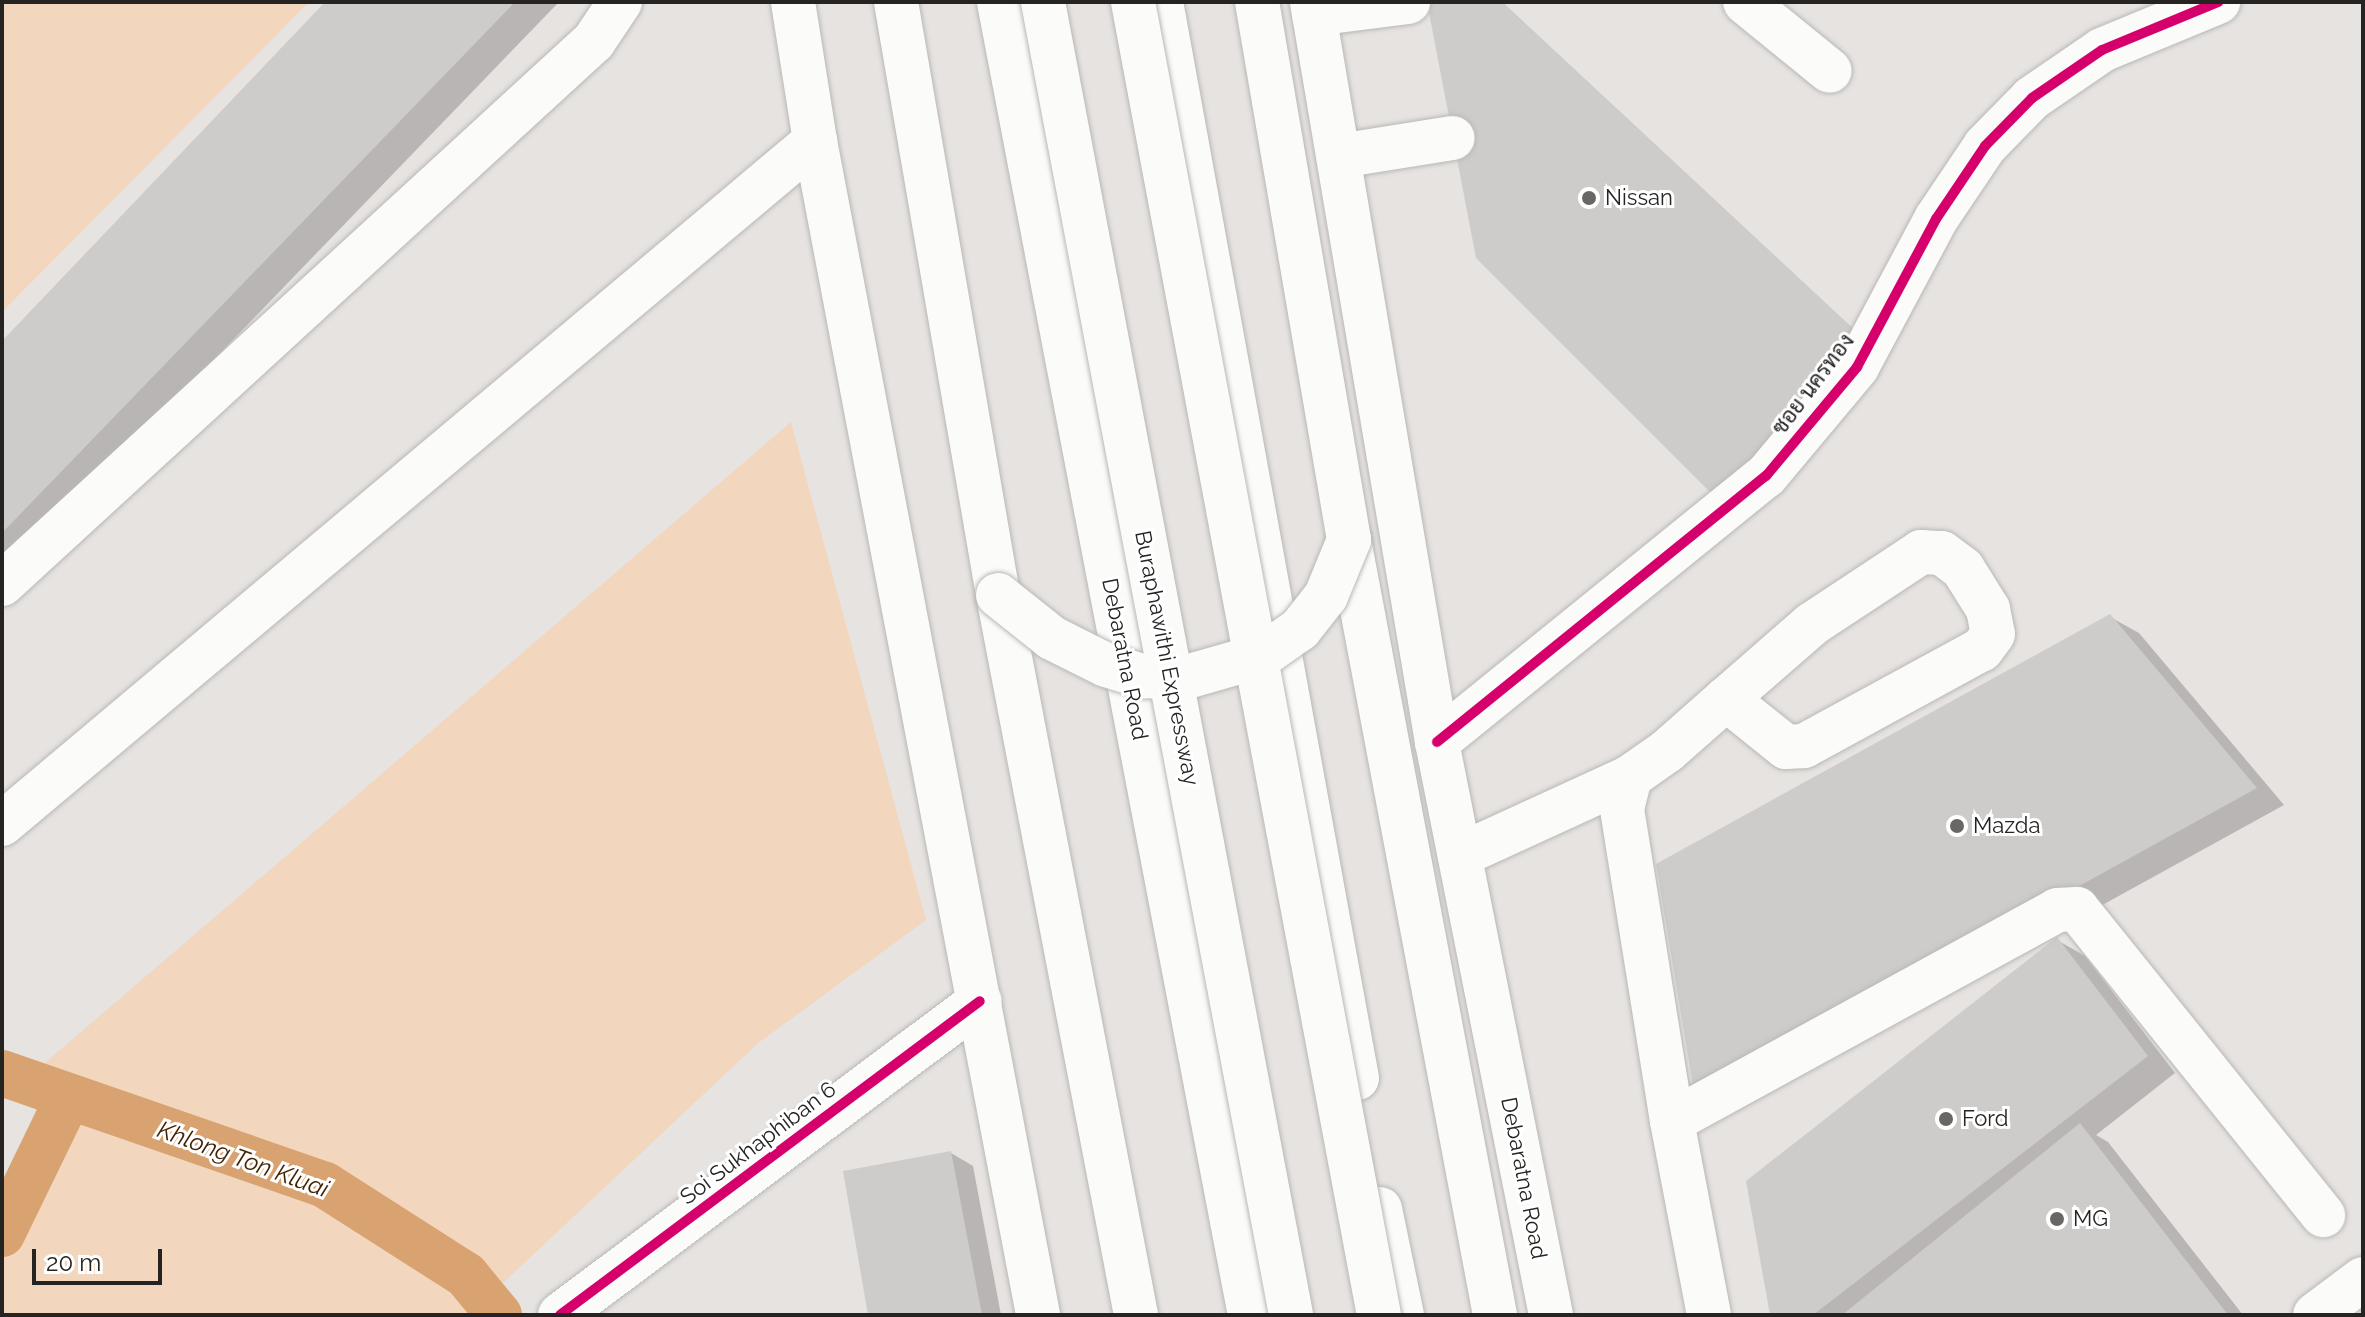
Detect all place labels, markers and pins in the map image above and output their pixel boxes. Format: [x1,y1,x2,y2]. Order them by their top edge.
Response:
place label: Nissan [1605,185,1673,211]
marker: Nissan [1580,189,1598,207]
place label: Mazda [1973,813,2040,839]
marker: Mazda [1948,817,1966,835]
place label: Ford [1962,1106,2008,1132]
marker: Ford [1937,1110,1955,1128]
place label: MG [2073,1206,2108,1232]
marker: MG [2048,1210,2066,1228]

